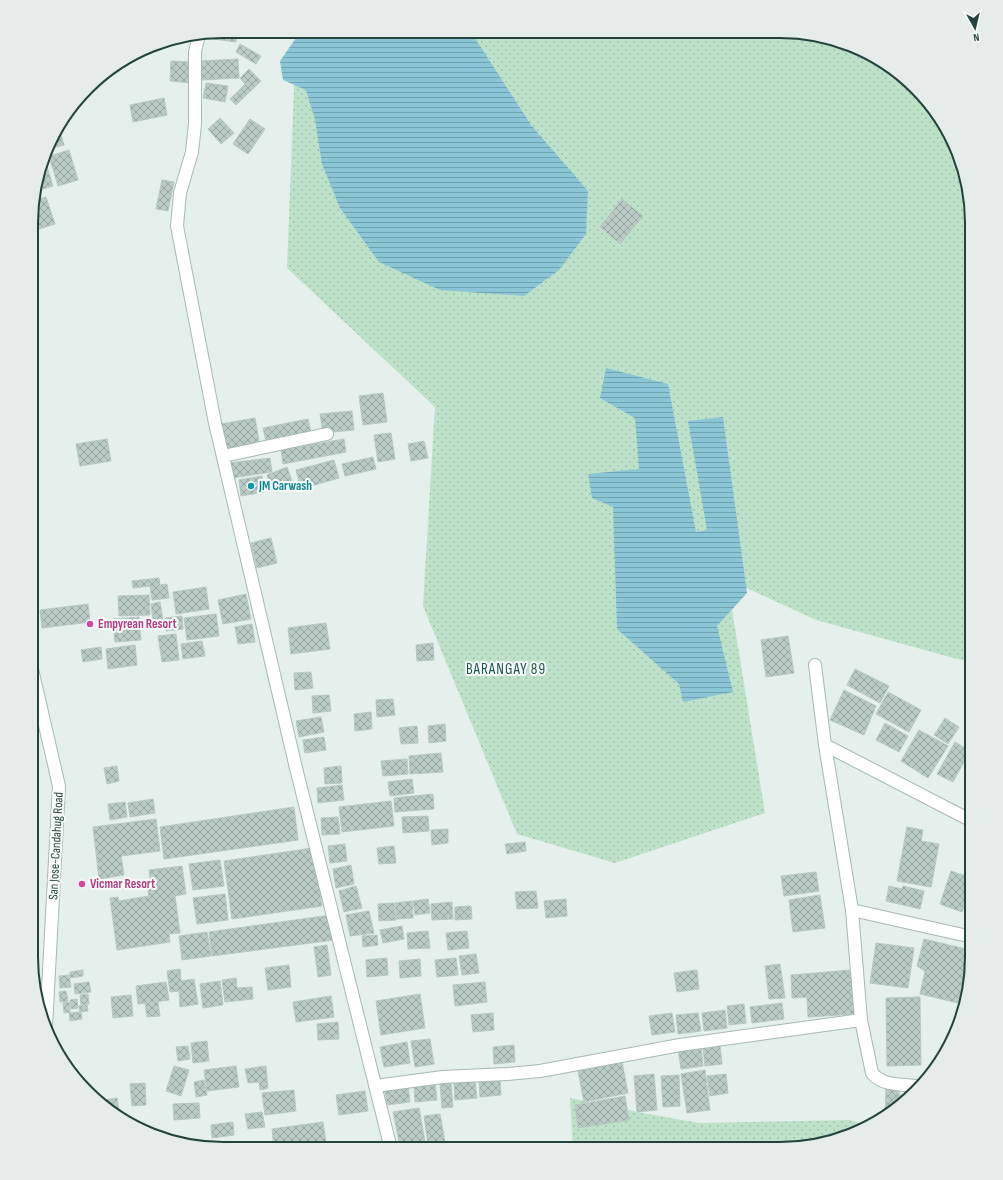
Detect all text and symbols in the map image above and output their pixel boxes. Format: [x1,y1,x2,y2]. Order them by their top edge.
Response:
north arrow [955,8,995,48]
text: N [972,31,980,44]
place label: JM Carwash [258,478,312,494]
marker: JM Carwash [246,481,256,491]
place label: Empyrean Resort [98,616,177,632]
marker: Empyrean Resort [85,619,95,629]
district label: BARANGAY 89 [466,660,546,679]
street label: San Jose-Candahug Road [45,792,67,900]
place label: Vicmar Resort [90,876,156,892]
marker: Vicmar Resort [77,879,87,889]

